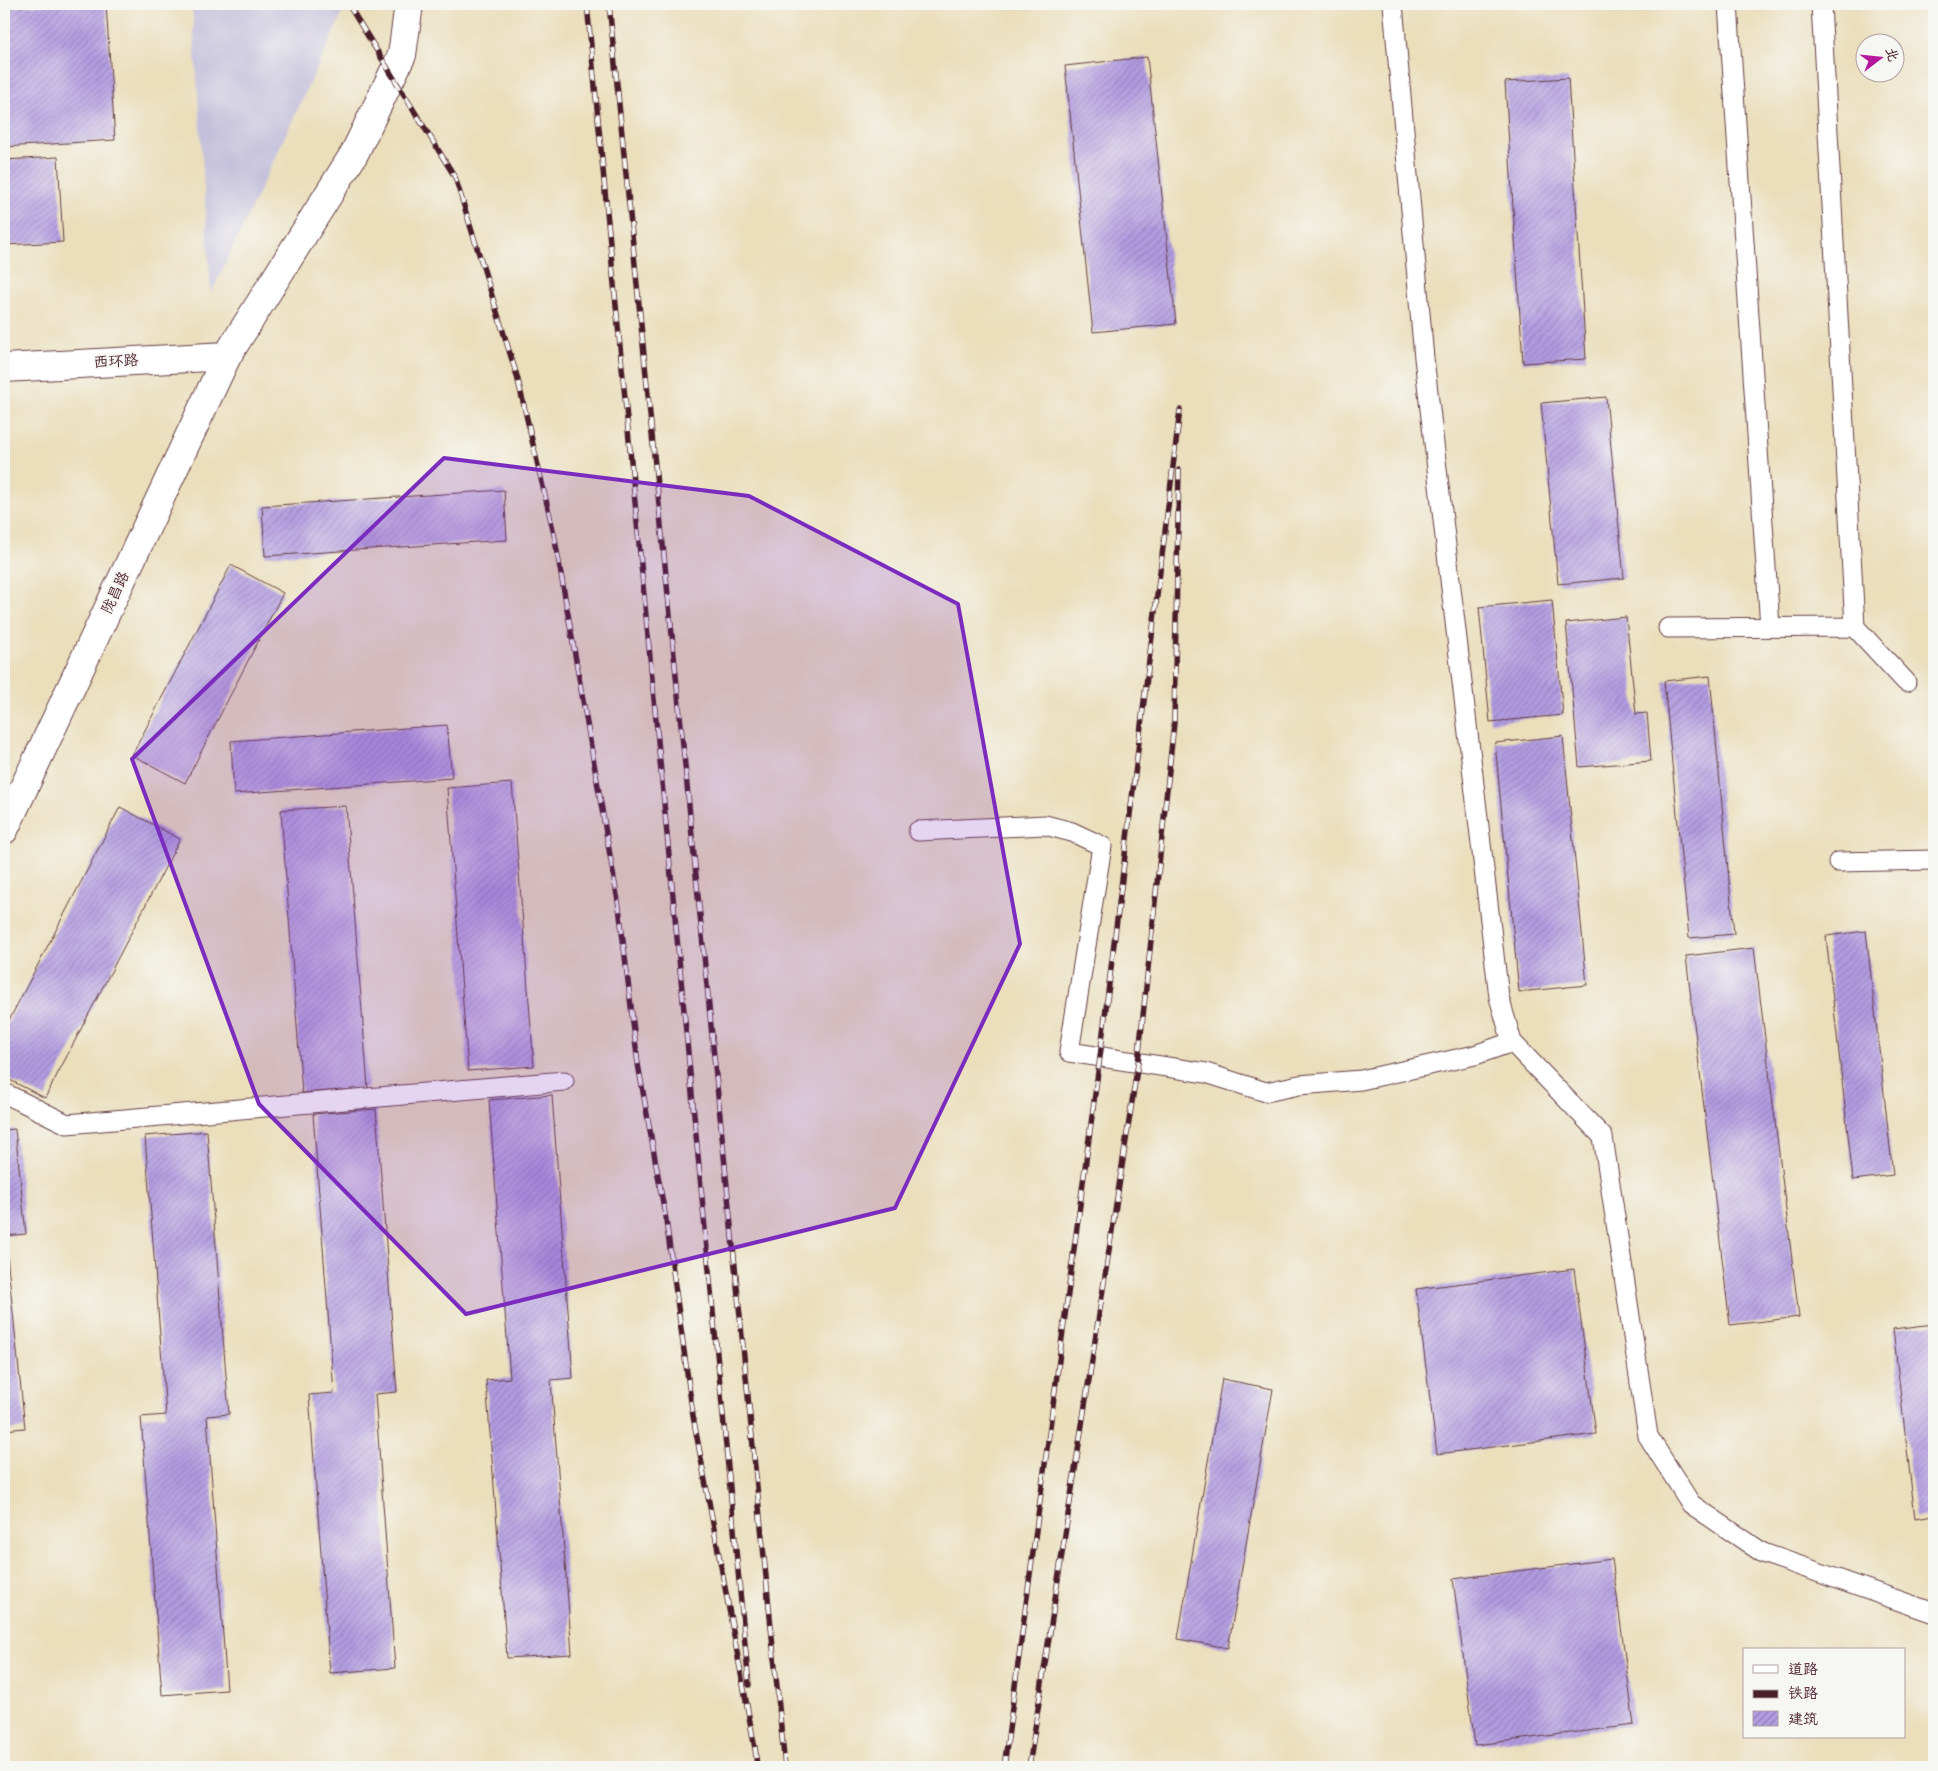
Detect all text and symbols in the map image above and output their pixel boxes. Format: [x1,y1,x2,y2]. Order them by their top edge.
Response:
north arrow [1856,32,1906,82]
text: 北 [1879,45,1904,64]
street label: 西环路 [93,349,139,375]
street label: 陇昌路 [96,568,136,618]
legend [1743,1648,1906,1738]
text: 道路 [1788,1658,1818,1682]
text: 铁路 [1788,1682,1818,1706]
text: 建筑 [1788,1708,1818,1732]

